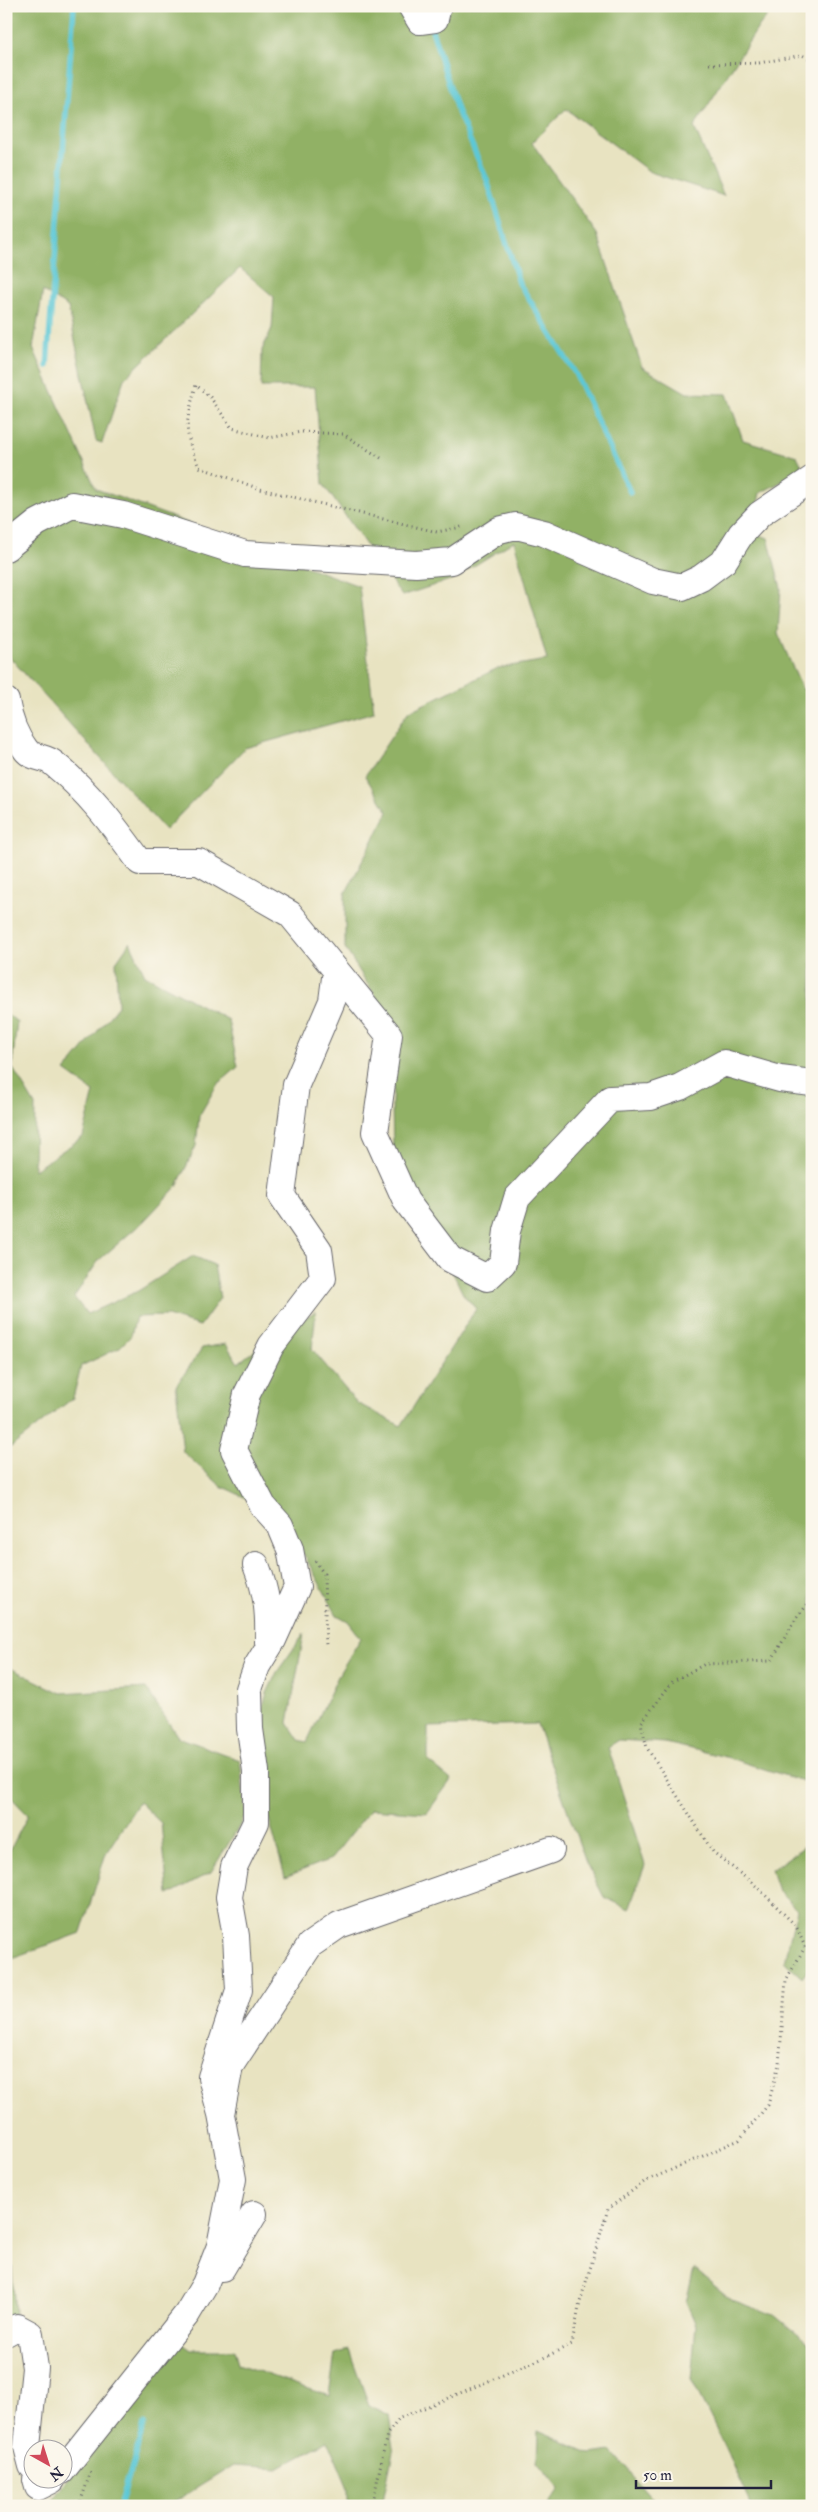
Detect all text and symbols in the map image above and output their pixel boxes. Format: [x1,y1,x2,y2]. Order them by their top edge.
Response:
north arrow [22,2440,72,2490]
scale bar [636,2457,770,2489]
text: N [45,2463,67,2485]
text: 50 m [643,2466,672,2485]

